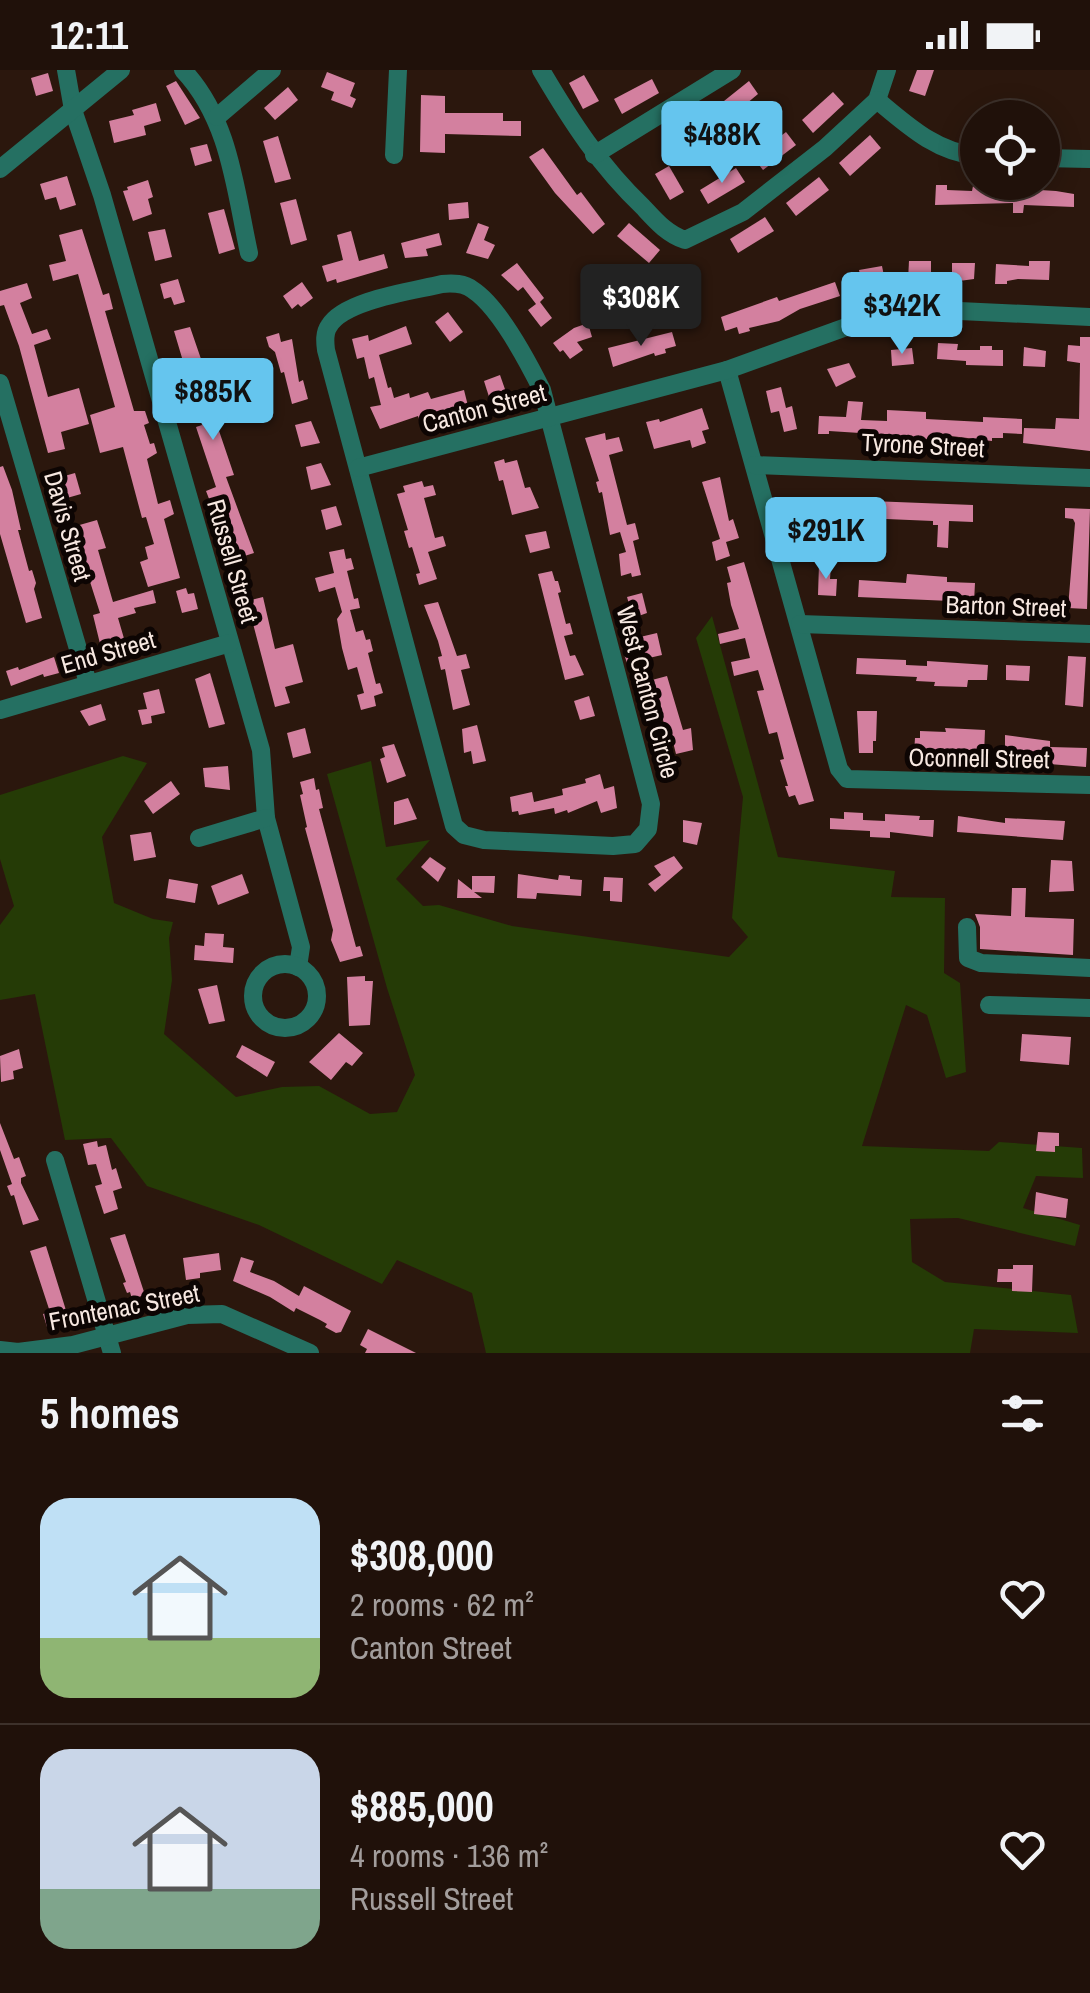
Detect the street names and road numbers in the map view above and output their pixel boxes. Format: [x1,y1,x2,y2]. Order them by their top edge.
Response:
street label: Canton Street [418,375,550,441]
street label: Tyrone Street [861,425,986,465]
street label: Davis Street [36,467,100,585]
street label: Russell Street [199,495,267,627]
street label: Barton Street [945,587,1067,625]
street label: West Canton Circle [609,602,687,782]
street label: End Street [57,622,160,682]
street label: Oconnell Street [908,740,1050,776]
street label: Frontenac Street [46,1276,202,1338]

